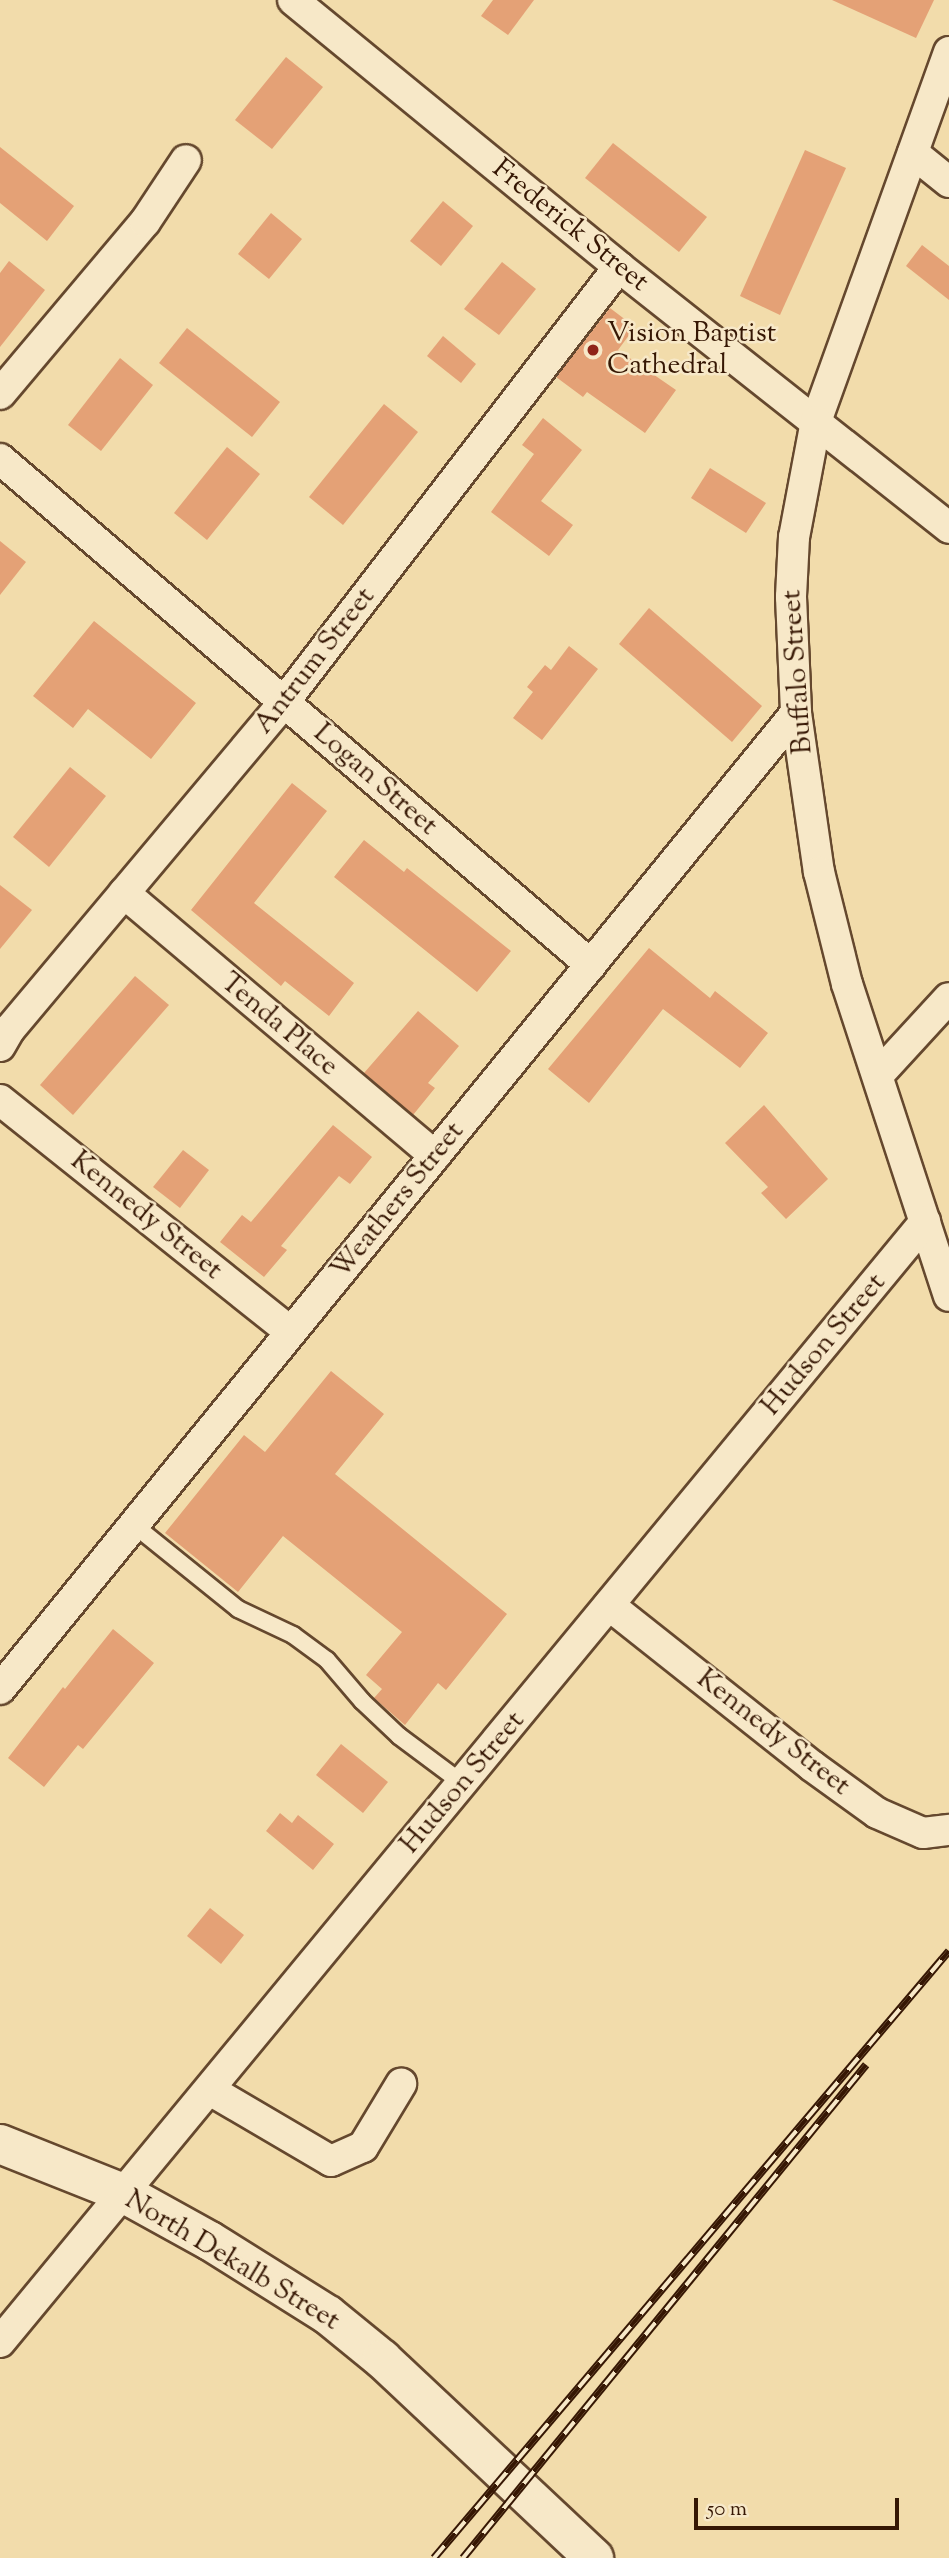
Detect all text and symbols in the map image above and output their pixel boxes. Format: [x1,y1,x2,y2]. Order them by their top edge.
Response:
street label: Frederick Street [485,153,655,299]
place label: Vision Baptist Cathedral [607,317,776,383]
marker: Vision Baptist Cathedral [585,342,601,358]
street label: Antrum Street [247,581,383,741]
street label: Buffalo Street [775,589,821,755]
street label: Logan Street [306,717,444,843]
street label: Tenda Place [213,966,345,1084]
street label: Weathers Street [324,1116,472,1286]
street label: Kennedy Street [63,1145,229,1287]
street label: Hudson Street [755,1267,893,1423]
street label: Kennedy Street [689,1663,857,1803]
street label: Hudson Street [394,1705,532,1861]
street label: North Dekalb Street [119,2184,345,2338]
scale bar [697,2484,902,2528]
text: 50 m [707,2495,747,2525]

